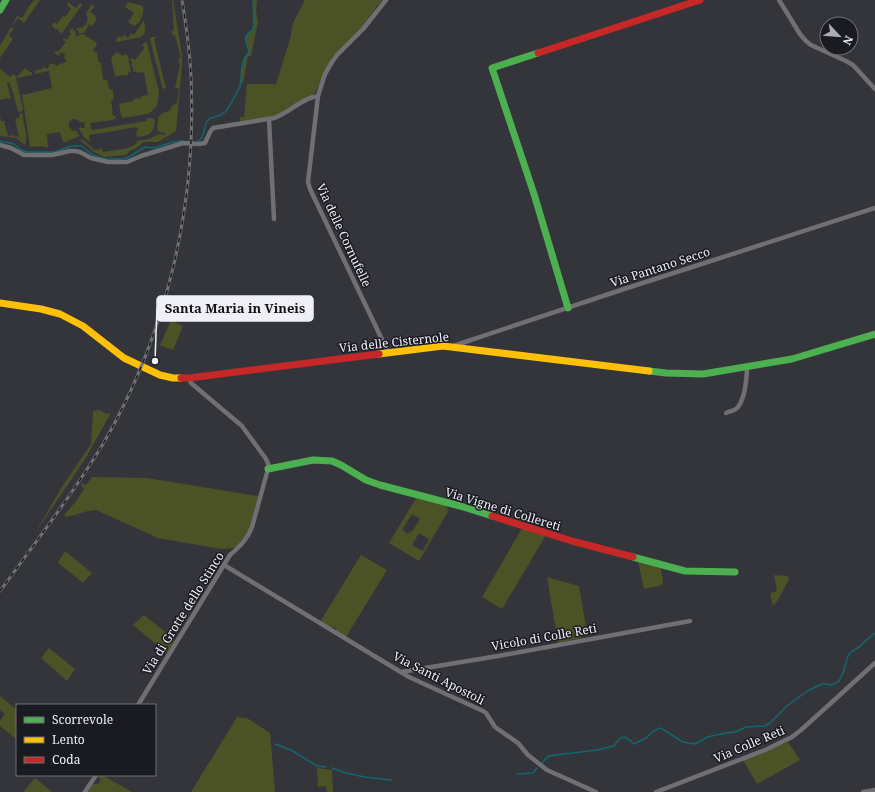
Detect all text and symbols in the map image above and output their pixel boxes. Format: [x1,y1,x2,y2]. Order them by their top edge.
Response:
north arrow [819,16,859,56]
text: N [840,33,857,48]
street label: Via delle Cornufelle [313,180,375,290]
street label: Via Pantano Secco [608,243,712,291]
callout: Santa Maria in Vineis [157,296,313,321]
text: Santa Maria in Vineis [165,299,305,317]
street label: Via delle Cisternole [338,328,450,356]
street label: Via Vigne di Collereti [443,483,563,535]
street label: Via di Grotte dello Stinco [138,548,228,678]
street label: Vicolo di Colle Reti [490,619,598,655]
street label: Via Santi Apostoli [390,648,488,709]
legend [16,704,156,776]
text: Scorrevole [52,711,113,728]
street label: Via Colle Reti [711,721,787,767]
text: Lento [52,731,85,748]
text: Coda [52,751,81,768]

